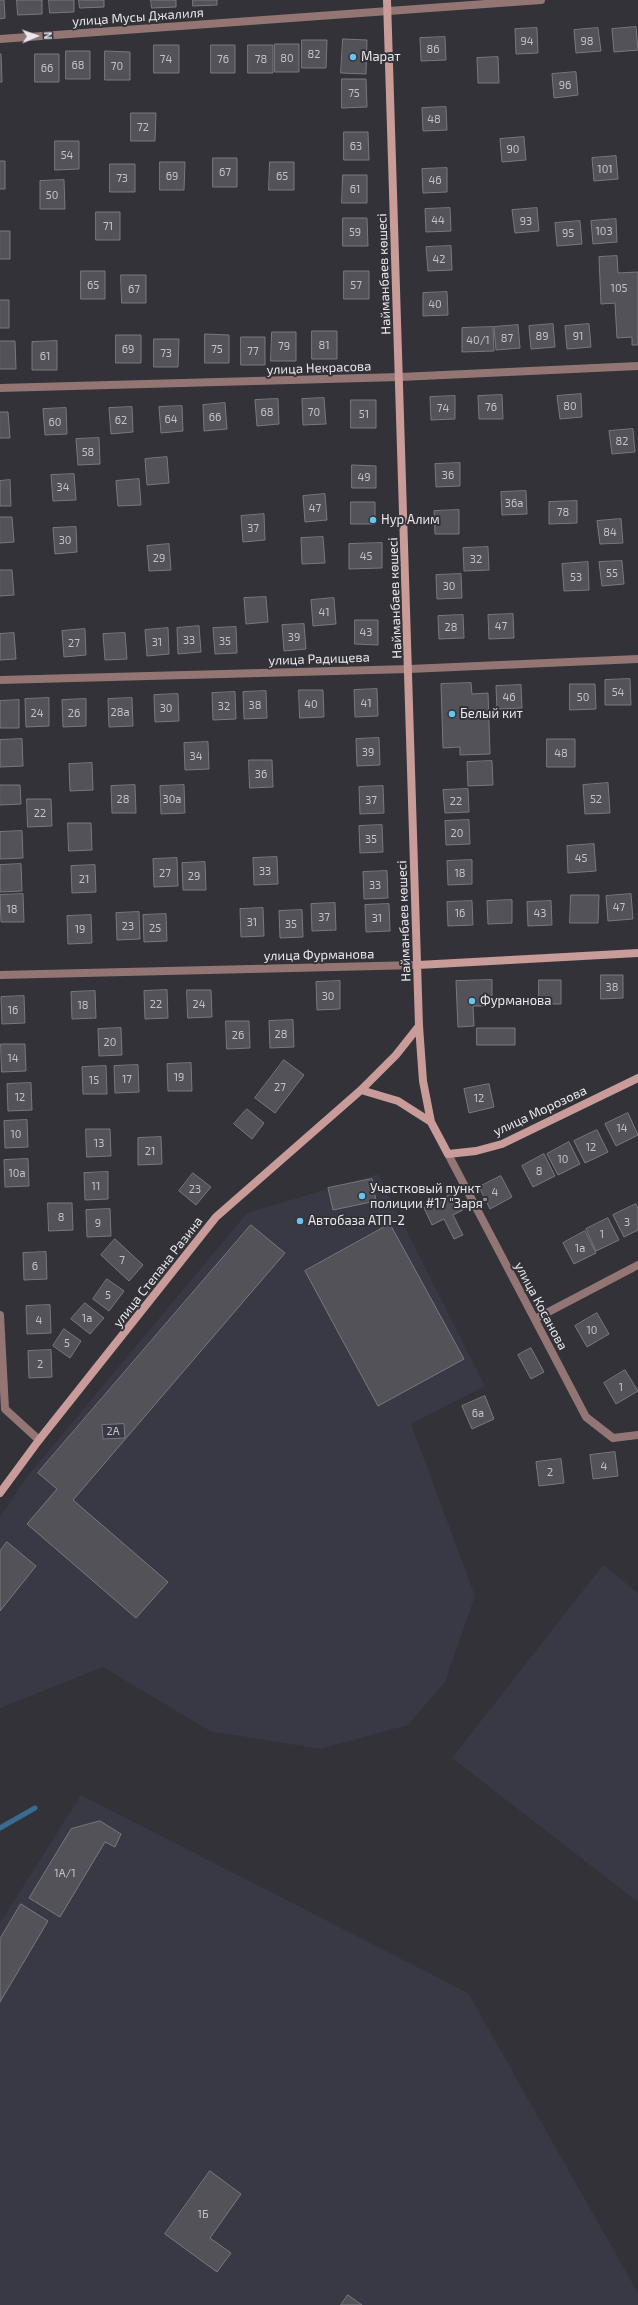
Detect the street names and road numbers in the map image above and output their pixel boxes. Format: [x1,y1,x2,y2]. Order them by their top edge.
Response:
street label: улица Мусы Джалиля [72,5,204,29]
street label: Найманбаев көшесі [374,213,394,335]
street label: улица Некрасова [266,358,372,378]
street label: Найманбаев көшесі [385,537,405,659]
street label: улица Радищева [268,649,370,669]
street label: Найманбаев көшесі [394,860,414,982]
street label: улица Фурманова [264,946,374,964]
street label: улица Морозова [491,1083,589,1139]
street label: улица Степана Разина [110,1214,206,1330]
street label: улица Косанова [511,1259,571,1353]

